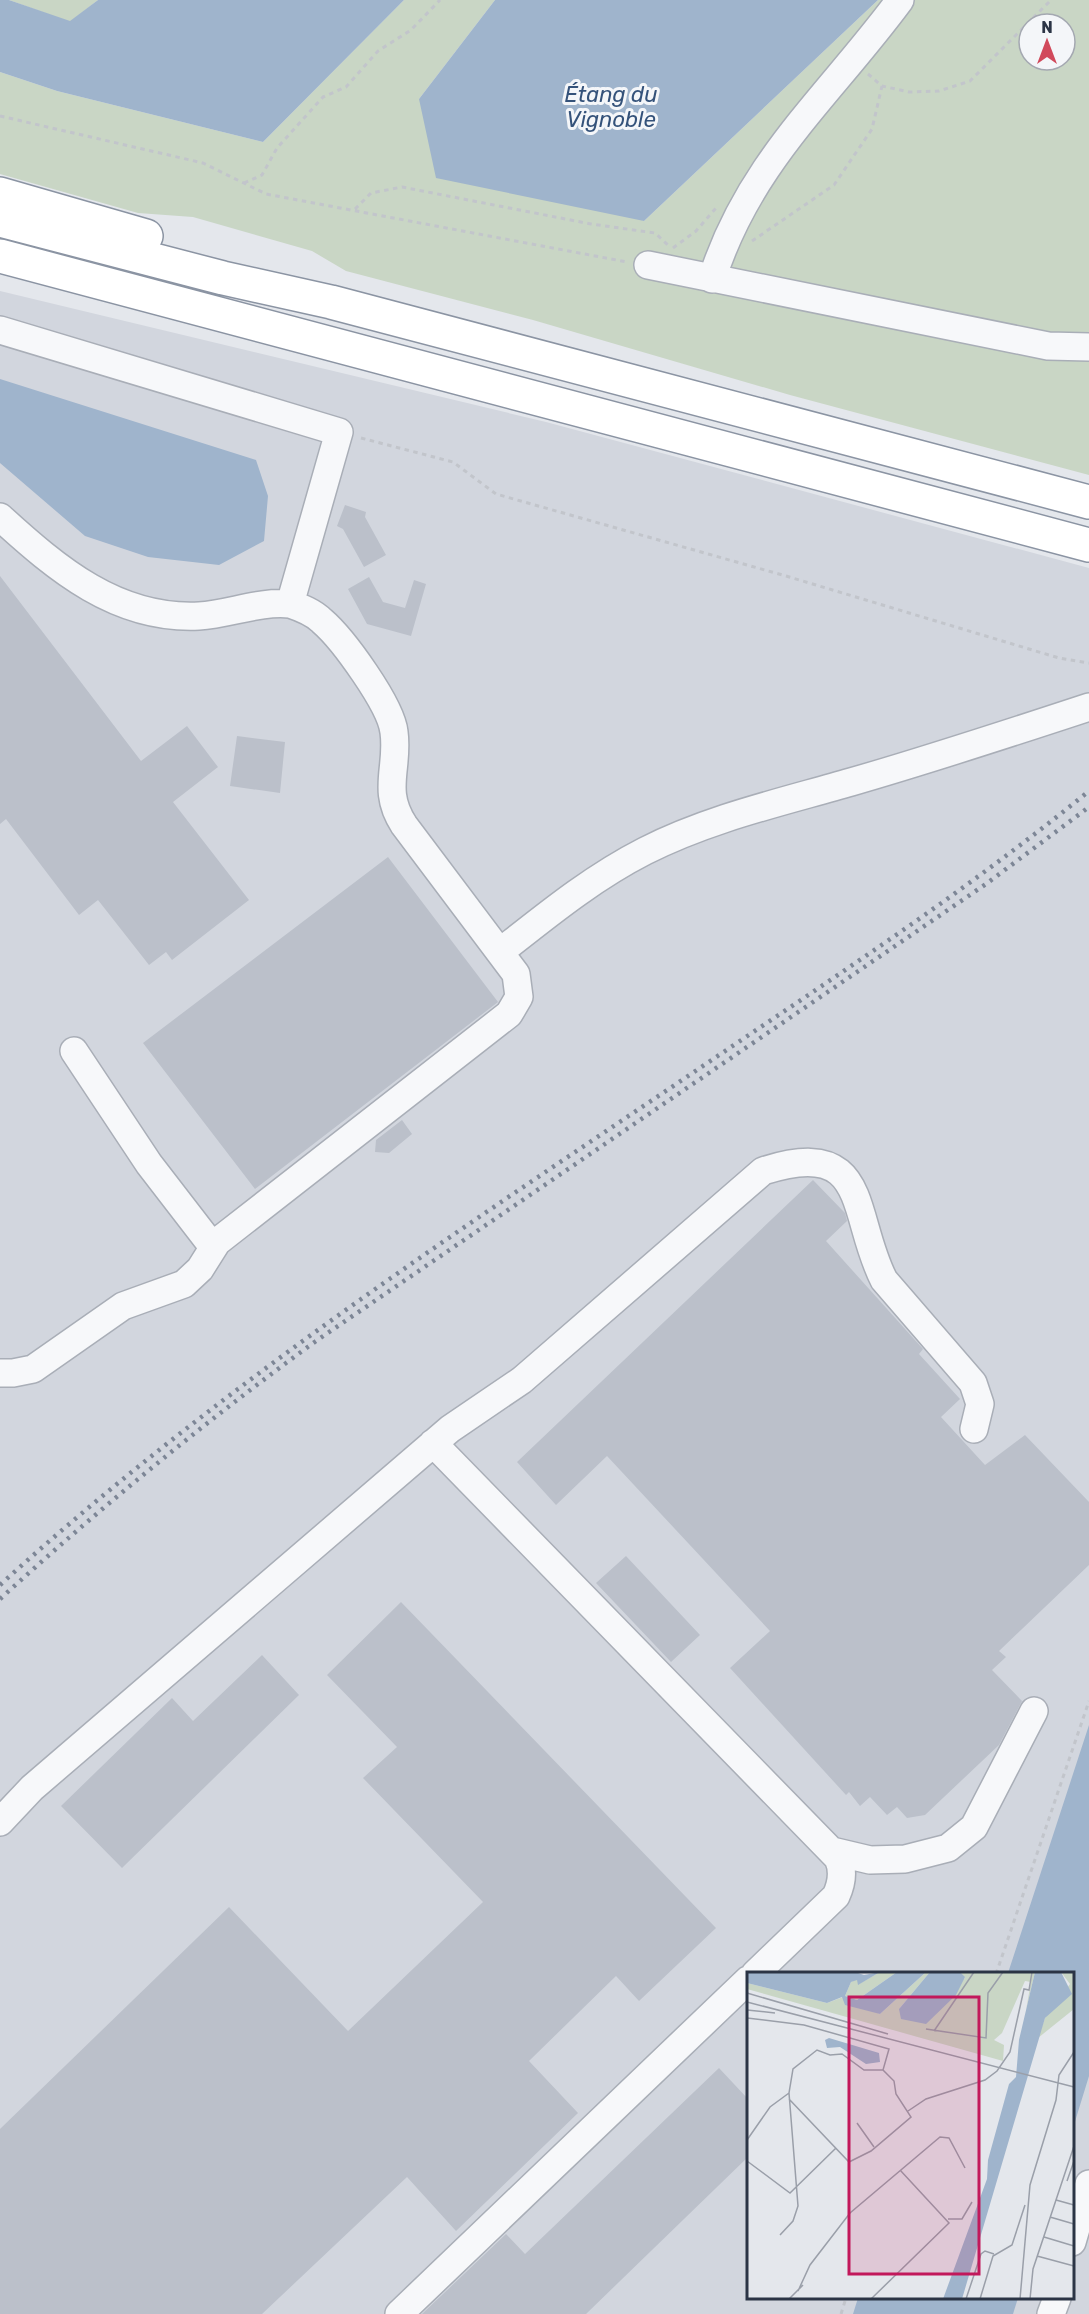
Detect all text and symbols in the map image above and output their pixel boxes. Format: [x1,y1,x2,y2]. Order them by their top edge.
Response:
north arrow [1017,12,1077,72]
text: N [1041,18,1053,37]
water label: Étang du Vignoble [565,81,657,133]
inset map [747,1972,1074,2299]

